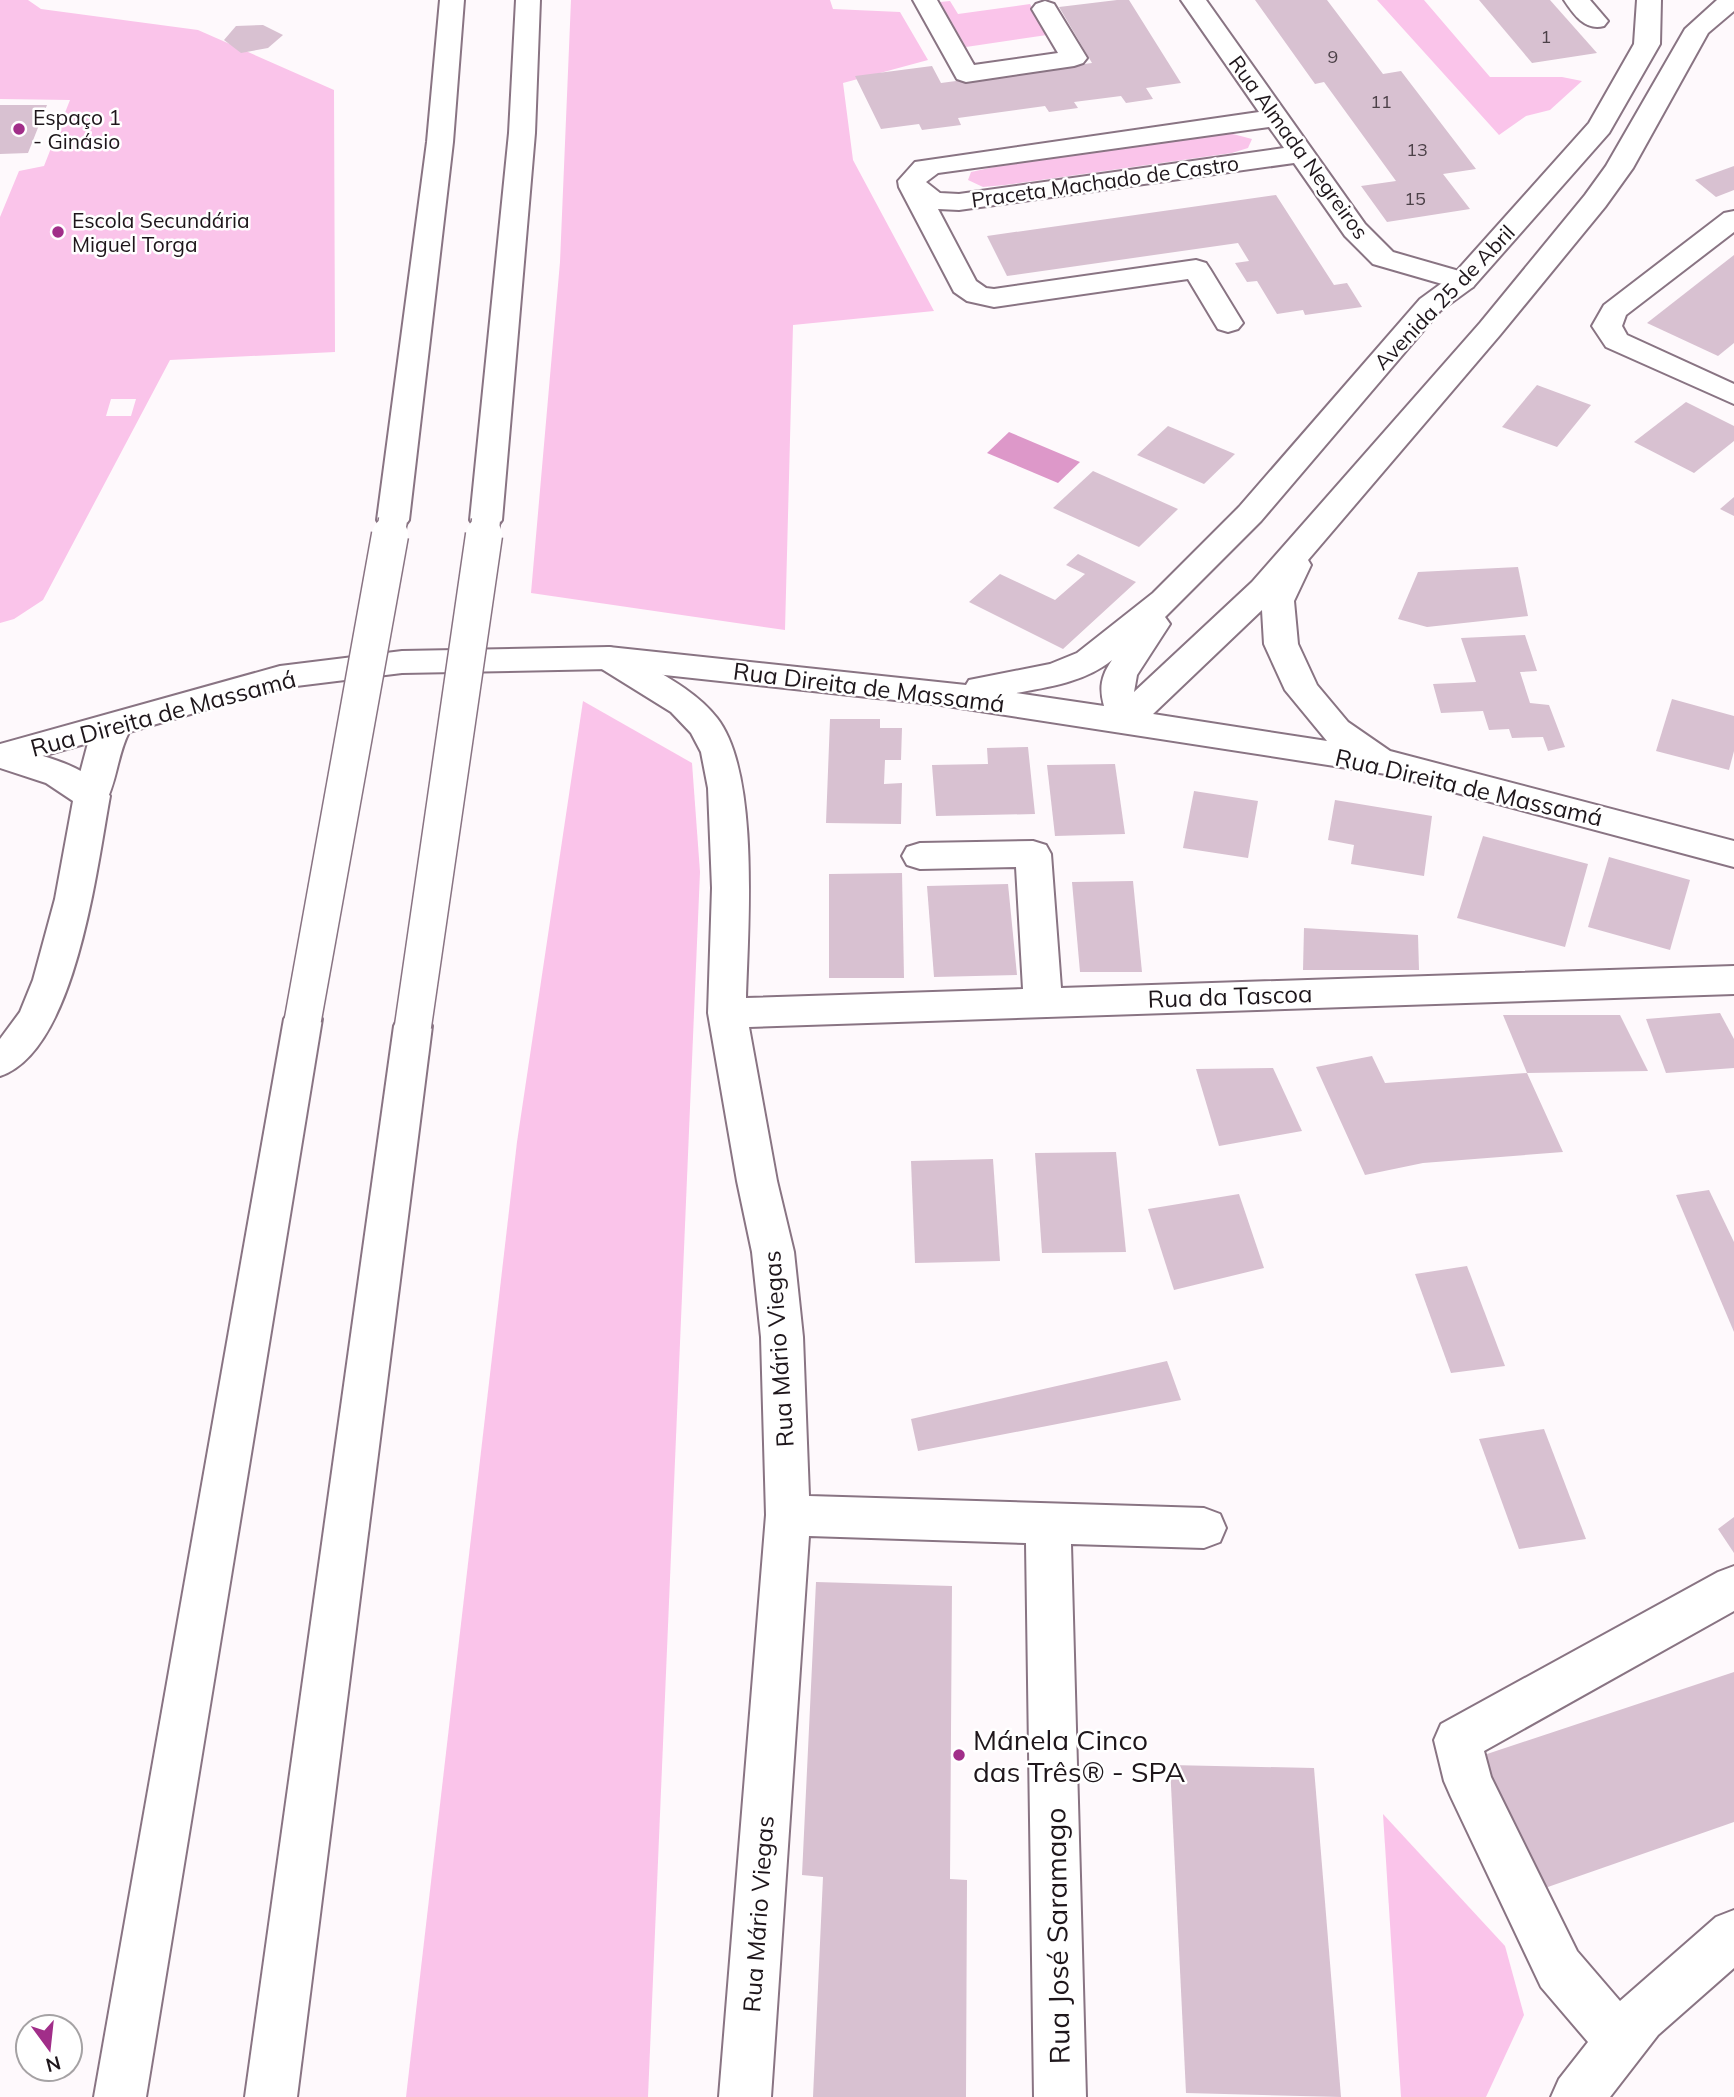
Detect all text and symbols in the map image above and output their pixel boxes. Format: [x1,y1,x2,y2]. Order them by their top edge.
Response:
house number: 1 [1541,25,1551,48]
house number: 9 [1328,45,1338,68]
street label: Rua Almada Negreiros [1224,50,1374,244]
house number: 11 [1370,90,1392,113]
place label: Espaço 1 - Ginásio [33,104,121,154]
marker: Espaço 1 - Ginásio [11,121,27,137]
house number: 13 [1406,138,1428,161]
street label: Praceta Machado de Castro [970,149,1240,213]
house number: 15 [1404,187,1426,210]
place label: Escola Secundária Miguel Torga [72,207,250,257]
street label: Avenida 25 de Abril [1368,219,1520,375]
marker: Escola Secundária Miguel Torga [50,224,66,240]
street label: Rua Direita de Massamá [731,655,1007,719]
street label: Rua Direita de Massamá [27,663,299,763]
street label: Rua Direita de Massamá [1332,742,1606,832]
street label: Rua da Tascoa [1147,978,1313,1014]
street label: Rua Mário Viegas [756,1250,800,1448]
place label: Mánela Cinco das Três® - SPA [973,1722,1186,1789]
marker: Mánela Cinco das Três® - SPA [951,1747,967,1763]
street label: Rua José Saramago [1037,1807,1077,2065]
street label: Rua Mário Viegas [736,1815,780,2013]
north arrow [14,2013,84,2083]
text: N [43,2051,63,2078]

